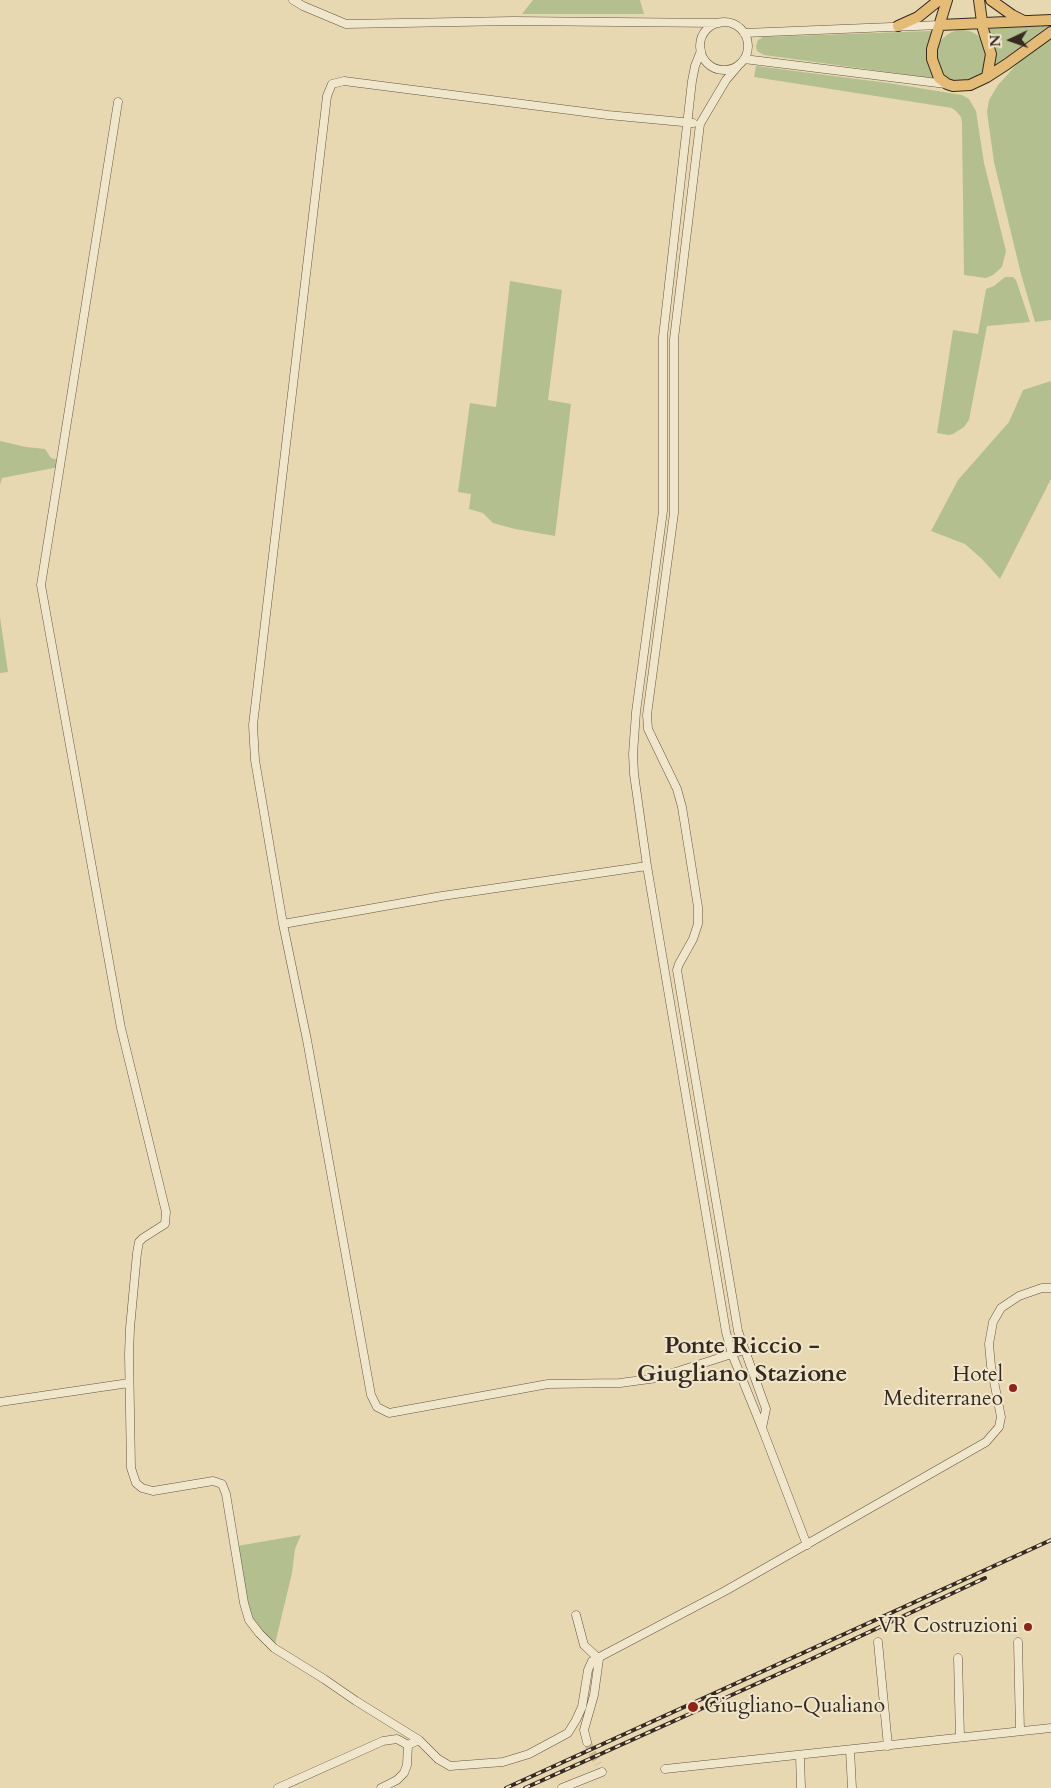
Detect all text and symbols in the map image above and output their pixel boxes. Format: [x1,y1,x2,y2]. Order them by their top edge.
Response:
north arrow [986,15,1036,65]
text: N [986,34,1005,47]
district label: Ponte Riccio - Giugliano Stazione [637,1333,847,1389]
place label: Hotel Mediterraneo [883,1363,1003,1413]
marker: Hotel Mediterraneo [1007,1382,1019,1394]
place label: VR Costruzioni [878,1614,1018,1640]
marker: VR Costruzioni [1022,1621,1034,1633]
place label: Giugliano-Qualiano [704,1694,885,1720]
marker: Giugliano-Qualiano [686,1700,700,1714]

